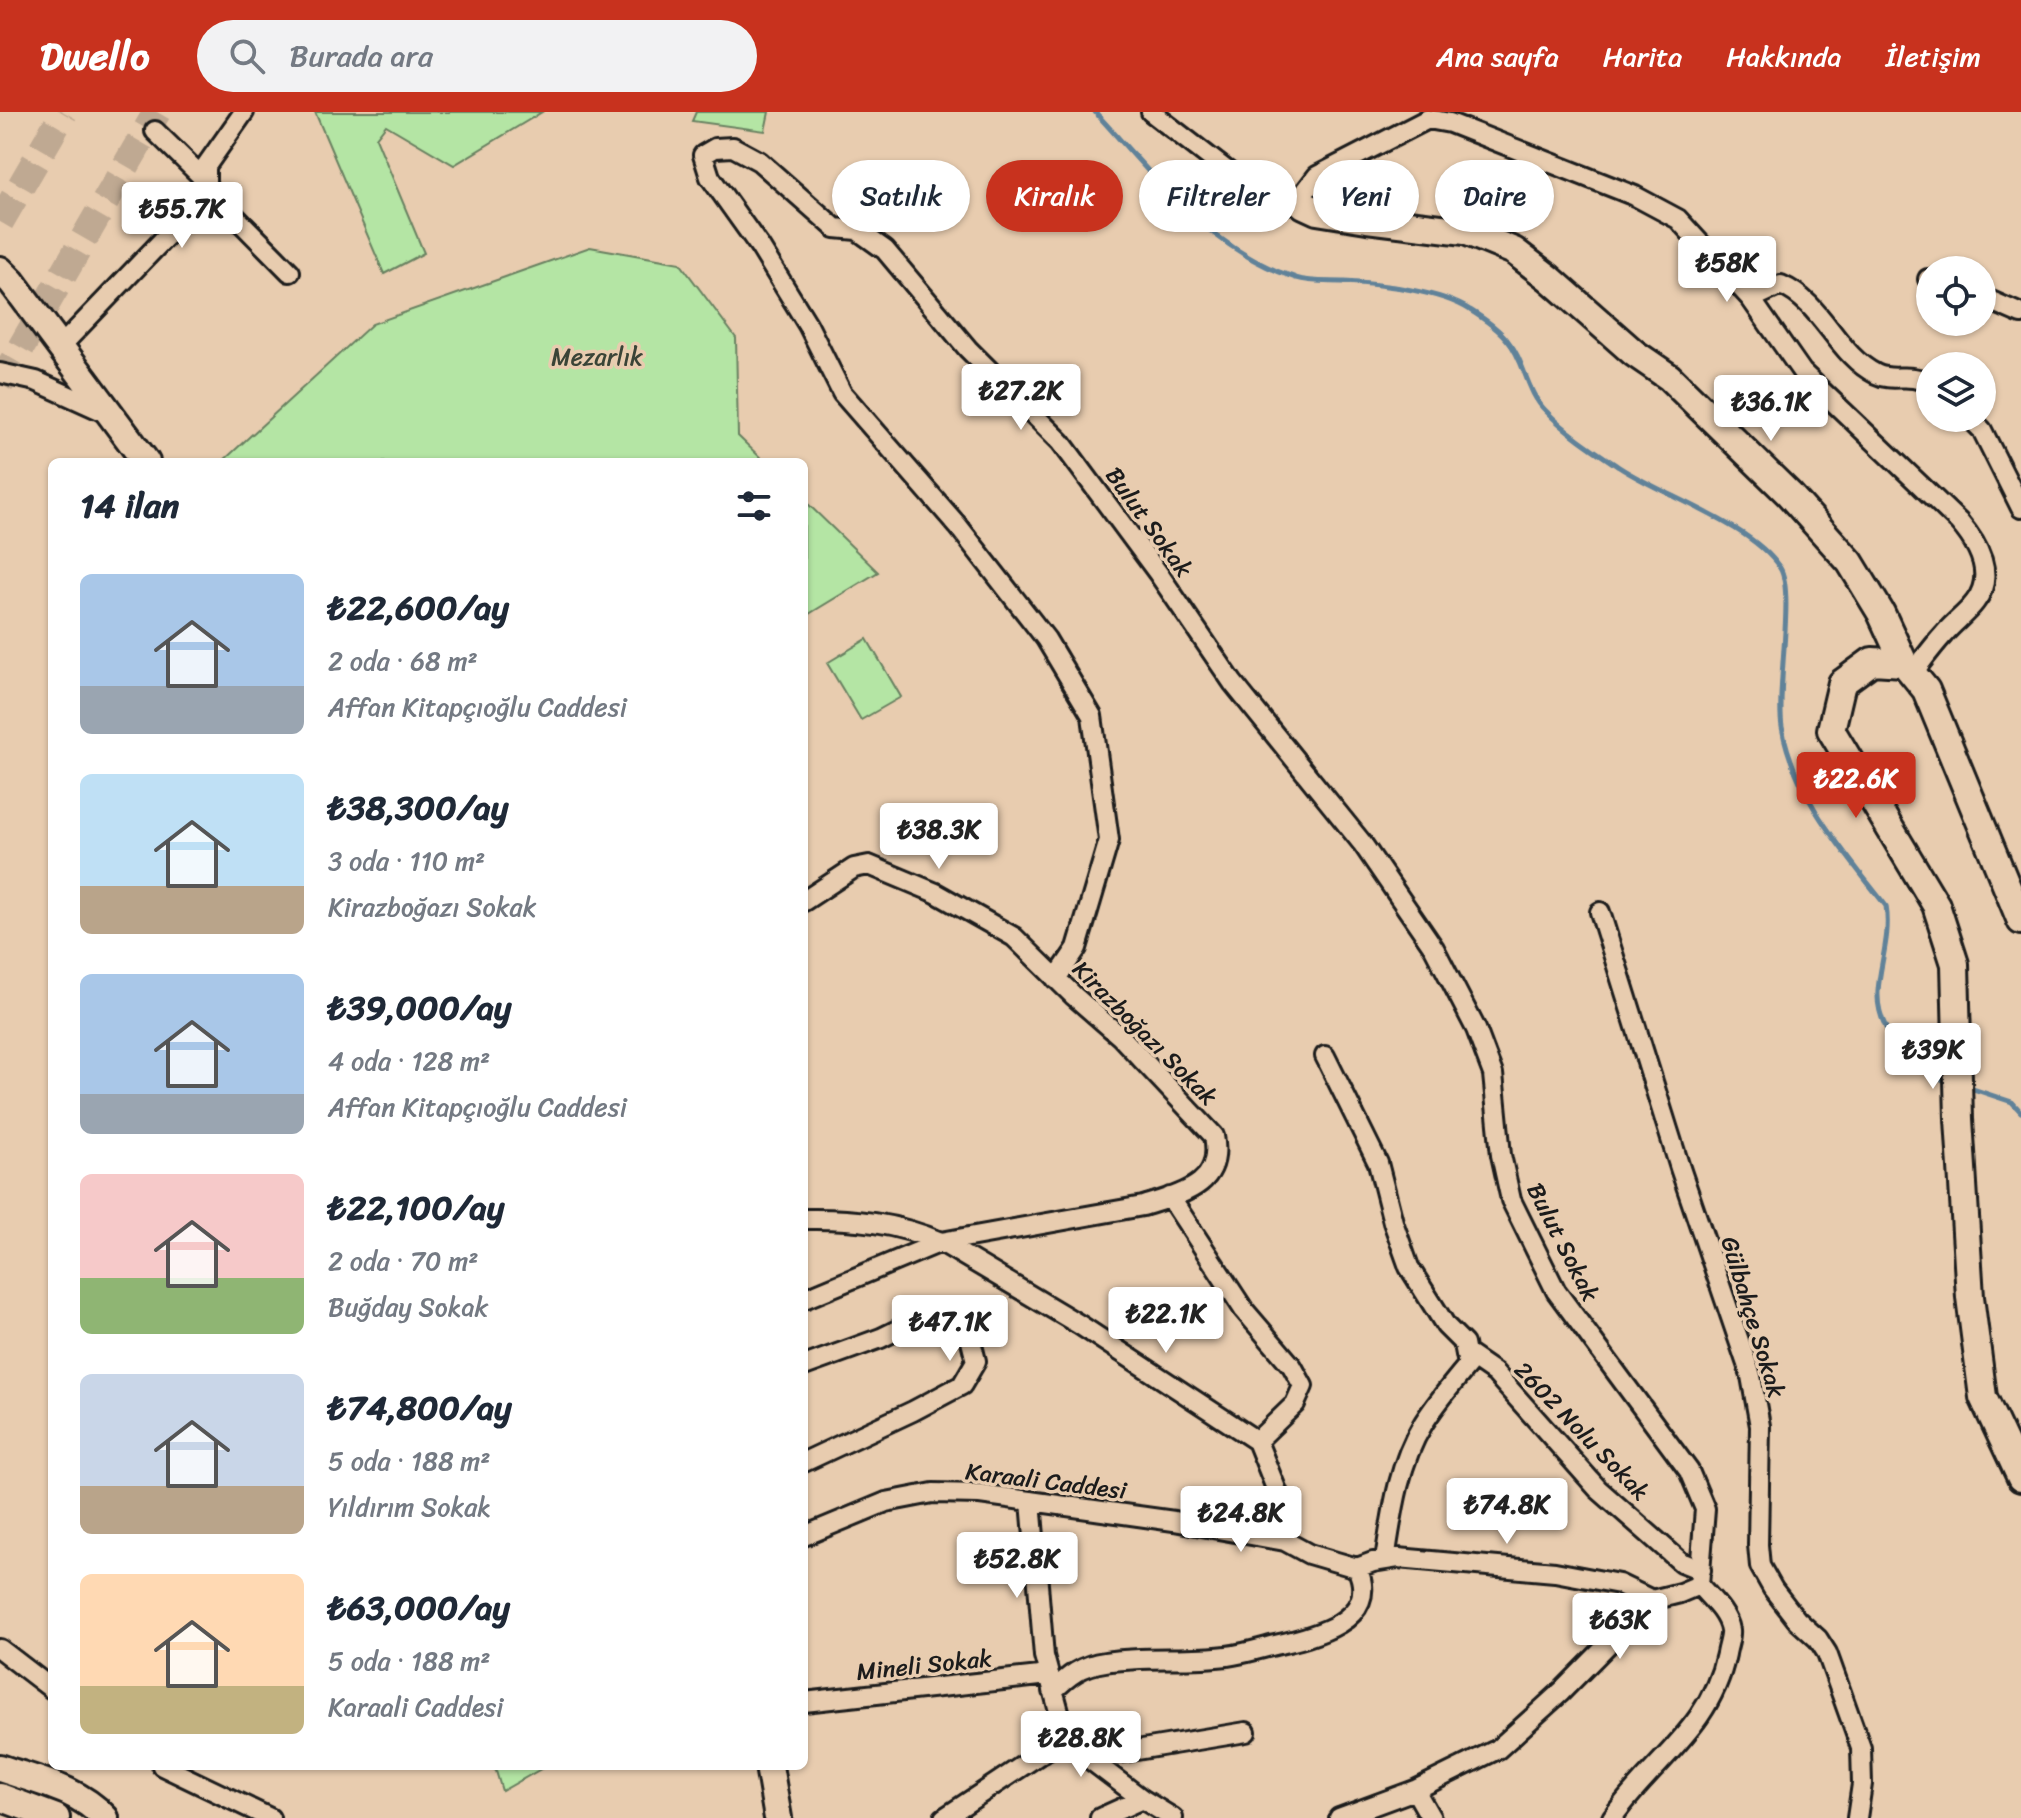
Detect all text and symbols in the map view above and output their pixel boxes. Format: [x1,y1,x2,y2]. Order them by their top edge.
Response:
search box [197,20,757,92]
text: Dwello [40,23,149,90]
text: Burada ara [289,29,433,83]
text: Ana sayfa [1436,32,1559,81]
text: Harita [1603,32,1682,81]
text: Hakkında [1726,32,1841,81]
text: İletişim [1885,32,1981,81]
icon: search [225,34,269,78]
chip: Satılık [832,160,970,232]
chip: Kiralık [986,160,1123,232]
chip: Filtreler [1139,160,1297,232]
chip: Yeni [1313,160,1419,232]
chip: Daire [1435,160,1554,232]
pin: ₺55.7K [117,182,247,250]
text: ₺55.7K [140,185,224,231]
pin: ₺58K [1680,236,1774,304]
text: ₺58K [1696,239,1758,285]
map controls [1916,256,1996,432]
button: locate [1916,256,1996,336]
park label: Mezarlık [551,336,643,378]
button: layers [1916,352,1996,432]
pin: ₺27.2K [956,364,1086,432]
text: ₺27.2K [980,367,1062,413]
pin: ₺36.1K [1706,375,1836,443]
text: ₺36.1K [1732,378,1810,424]
street label: Bulut Sokak [1094,458,1204,587]
text: 14 ilan [80,476,179,536]
icon: filters [732,484,776,528]
text: ₺22,600/ay [328,578,509,638]
icon: home [144,606,240,702]
text: 2 oda · 68 m² [328,638,478,684]
text: Affan Kitapçıoğlu Caddesi [328,684,627,730]
pin: ₺22.6K [1791,752,1921,820]
text: ₺22.6K [1815,755,1897,801]
text: ₺38,300/ay [328,778,508,838]
pin: ₺38.3K [874,803,1004,871]
icon: home [144,806,240,902]
text: ₺38.3K [898,806,980,852]
text: 3 oda · 110 m² [328,838,485,884]
text: Kirazboğazı Sokak [328,884,536,930]
street label: Kirazboğazı Sokak [1062,950,1228,1116]
text: ₺39,000/ay [328,978,512,1038]
icon: home [144,1006,240,1102]
pin: ₺39K [1886,1023,1980,1091]
text: ₺39K [1903,1026,1963,1072]
text: 4 oda · 128 m² [328,1038,490,1084]
text: Affan Kitapçıoğlu Caddesi [328,1084,627,1130]
street label: Bulut Sokak [1515,1175,1611,1309]
text: ₺22,100/ay [328,1178,504,1238]
icon: home [144,1206,240,1302]
street label: Gülbahçe Sokak [1708,1231,1798,1403]
text: 2 oda · 70 m² [328,1238,478,1284]
text: Buğday Sokak [328,1284,488,1330]
pin: ₺22.1K [1101,1287,1231,1355]
text: ₺22.1K [1126,1290,1206,1336]
pin: ₺47.1K [885,1295,1015,1363]
text: ₺47.1K [910,1298,990,1344]
street label: 2602 Nolu Sokak [1504,1351,1660,1511]
text: ₺74,800/ay [328,1378,512,1438]
icon: home [144,1406,240,1502]
text: 5 oda · 188 m² [328,1438,491,1484]
street label: Karaali Caddesi [963,1450,1130,1512]
pin: ₺74.8K [1442,1478,1572,1546]
text: ₺74.8K [1465,1481,1549,1527]
text: Yıldırım Sokak [328,1484,491,1530]
pin: ₺24.8K [1176,1486,1306,1554]
text: ₺24.8K [1199,1489,1283,1535]
pin: ₺52.8K [952,1532,1082,1600]
text: ₺52.8K [975,1535,1059,1581]
text: ₺63,000/ay [328,1578,510,1638]
pin: ₺63K [1573,1593,1667,1661]
text: ₺63K [1590,1596,1650,1642]
icon: home [144,1606,240,1702]
street label: Mineli Sokak [854,1637,994,1693]
text: 5 oda · 188 m² [328,1638,491,1684]
text: Karaali Caddesi [328,1684,503,1730]
pin: ₺28.8K [1016,1711,1146,1779]
text: ₺28.8K [1039,1714,1123,1760]

